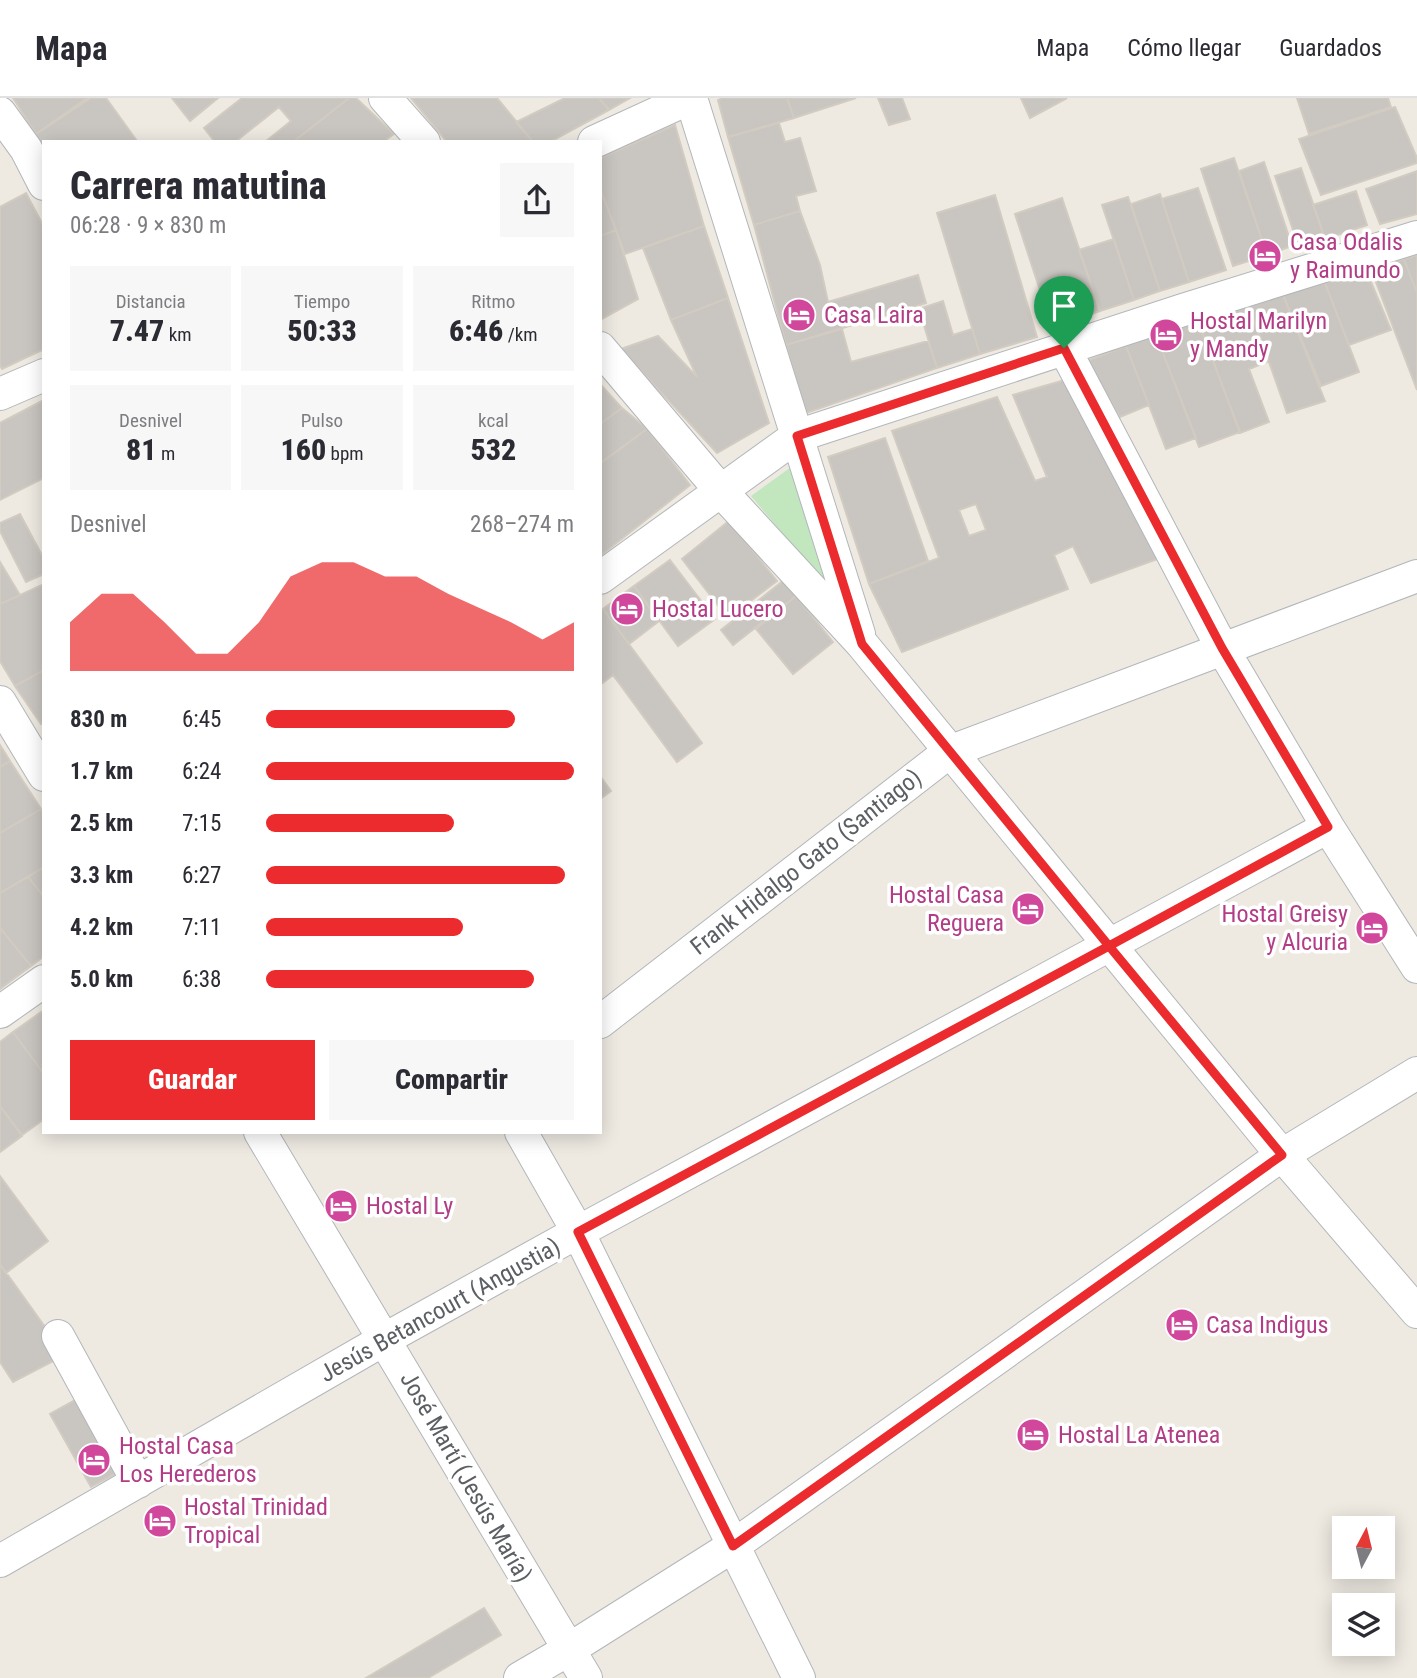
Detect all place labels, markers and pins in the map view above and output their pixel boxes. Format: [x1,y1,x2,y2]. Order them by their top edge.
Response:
place label: Casa Odalis y Raimundo [1290,228,1403,284]
hotel icon: Casa Odalis y Raimundo [1246,237,1284,275]
pin [1034,276,1094,348]
hotel icon: Casa Laira [780,296,818,334]
place label: Casa Laira [824,301,924,329]
place label: Hostal Marilyn y Mandy [1190,307,1327,363]
hotel icon: Hostal Marilyn y Mandy [1147,316,1185,354]
hotel icon: Hostal Lucero [608,590,646,628]
place label: Hostal Lucero [652,595,783,623]
place label: Hostal Casa Reguera [889,881,1004,937]
hotel icon: Hostal Casa Reguera [1009,890,1047,928]
place label: Hostal Greisy y Alcuria [1222,900,1348,956]
hotel icon: Hostal Greisy y Alcuria [1353,909,1391,947]
hotel icon: Hostal Ly [322,1187,360,1225]
place label: Hostal Ly [366,1192,453,1220]
hotel icon: Casa Indigus [1163,1306,1201,1344]
place label: Casa Indigus [1206,1311,1328,1339]
hotel icon: Hostal La Atenea [1014,1416,1052,1454]
place label: Hostal La Atenea [1058,1421,1220,1449]
place label: Hostal Casa Los Herederos [119,1432,257,1488]
hotel icon: Hostal Casa Los Herederos [75,1441,113,1479]
place label: Hostal Trinidad Tropical [184,1493,328,1549]
hotel icon: Hostal Trinidad Tropical [141,1502,179,1540]

